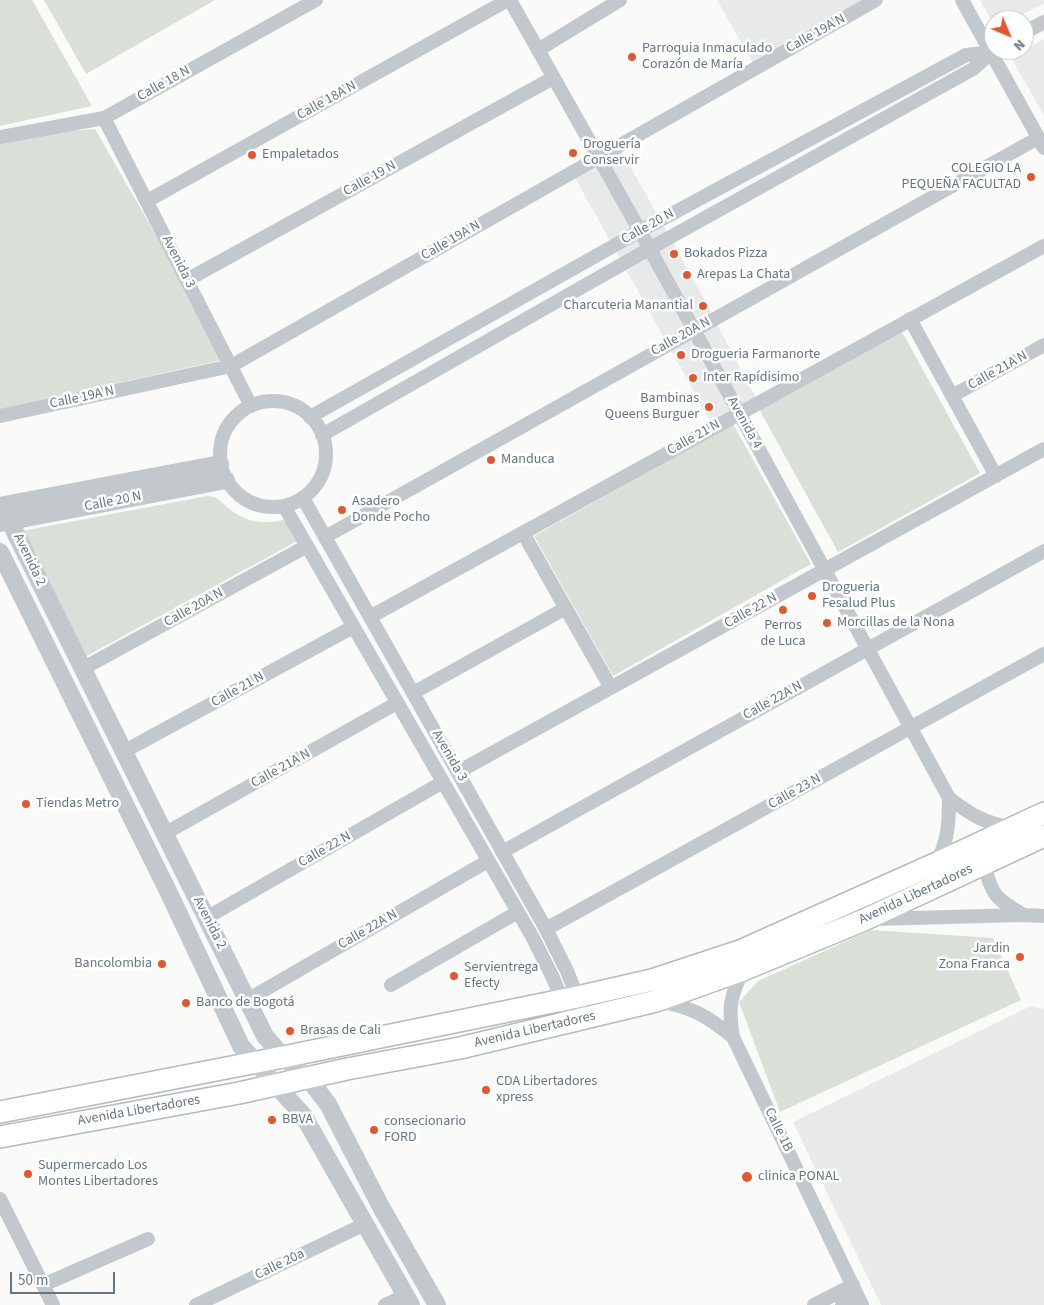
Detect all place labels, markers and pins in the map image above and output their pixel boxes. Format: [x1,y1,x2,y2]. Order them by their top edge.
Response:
place label: Parroquia Inmaculado Corazón de María [642,41,772,74]
marker: Parroquia Inmaculado Corazón de María [626,51,638,63]
place label: Droguería Conservir [583,137,641,170]
place label: Empaletados [262,147,339,163]
marker: Droguería Conservir [567,147,579,159]
marker: Empaletados [246,149,258,161]
place label: COLEGIO LA PEQUEÑA FACULTAD [902,161,1021,193]
marker: COLEGIO LA PEQUEÑA FACULTAD [1025,171,1037,183]
place label: Bokados Pizza [684,246,768,262]
marker: Bokados Pizza [668,248,680,260]
place label: Arepas La Chata [697,267,790,283]
marker: Arepas La Chata [681,269,693,281]
place label: Charcuteria Manantial [564,298,693,314]
marker: Charcuteria Manantial [697,300,709,312]
place label: Drogueria Farmanorte [691,347,820,363]
marker: Drogueria Farmanorte [675,349,687,361]
place label: Inter Rapídisimo [703,370,799,386]
marker: Inter Rapídisimo [687,372,699,384]
place label: Bambinas Queens Burguer [605,391,699,424]
marker: Bambinas Queens Burguer [703,401,715,413]
place label: Manduca [501,452,555,468]
marker: Manduca [485,454,497,466]
place label: Asadero Donde Pocho [352,494,430,526]
marker: Asadero Donde Pocho [336,504,348,516]
place label: Drogueria Fesalud Plus [822,580,895,612]
marker: Drogueria Fesalud Plus [806,590,818,602]
marker: Perros de Luca [777,604,789,616]
place label: Morcillas de la Nona [837,615,954,631]
marker: Morcillas de la Nona [821,617,833,629]
place label: Perros de Luca [760,618,806,650]
place label: Tiendas Metro [36,796,119,812]
marker: Tiendas Metro [20,798,32,810]
place label: Jardin Zona Franca [938,941,1010,974]
marker: Jardin Zona Franca [1014,951,1026,963]
place label: Bancolombia [74,956,152,972]
marker: Bancolombia [156,958,168,970]
place label: Servientrega Efecty [464,960,538,992]
marker: Servientrega Efecty [448,970,460,982]
place label: Banco de Bogotá [196,995,294,1011]
marker: Banco de Bogotá [180,997,192,1009]
place label: Brasas de Cali [300,1023,381,1039]
marker: Brasas de Cali [284,1025,296,1037]
place label: CDA Libertadores xpress [496,1074,597,1106]
marker: CDA Libertadores xpress [480,1084,492,1096]
place label: BBVA [282,1112,313,1128]
marker: BBVA [266,1114,278,1126]
place label: consecionario FORD [384,1114,466,1146]
marker: consecionario FORD [368,1124,380,1136]
place label: Supermercado Los Montes Libertadores [38,1158,158,1190]
marker: Supermercado Los Montes Libertadores [22,1168,34,1180]
place label: clinica PONAL [758,1169,839,1185]
marker: clinica PONAL [740,1170,754,1184]

